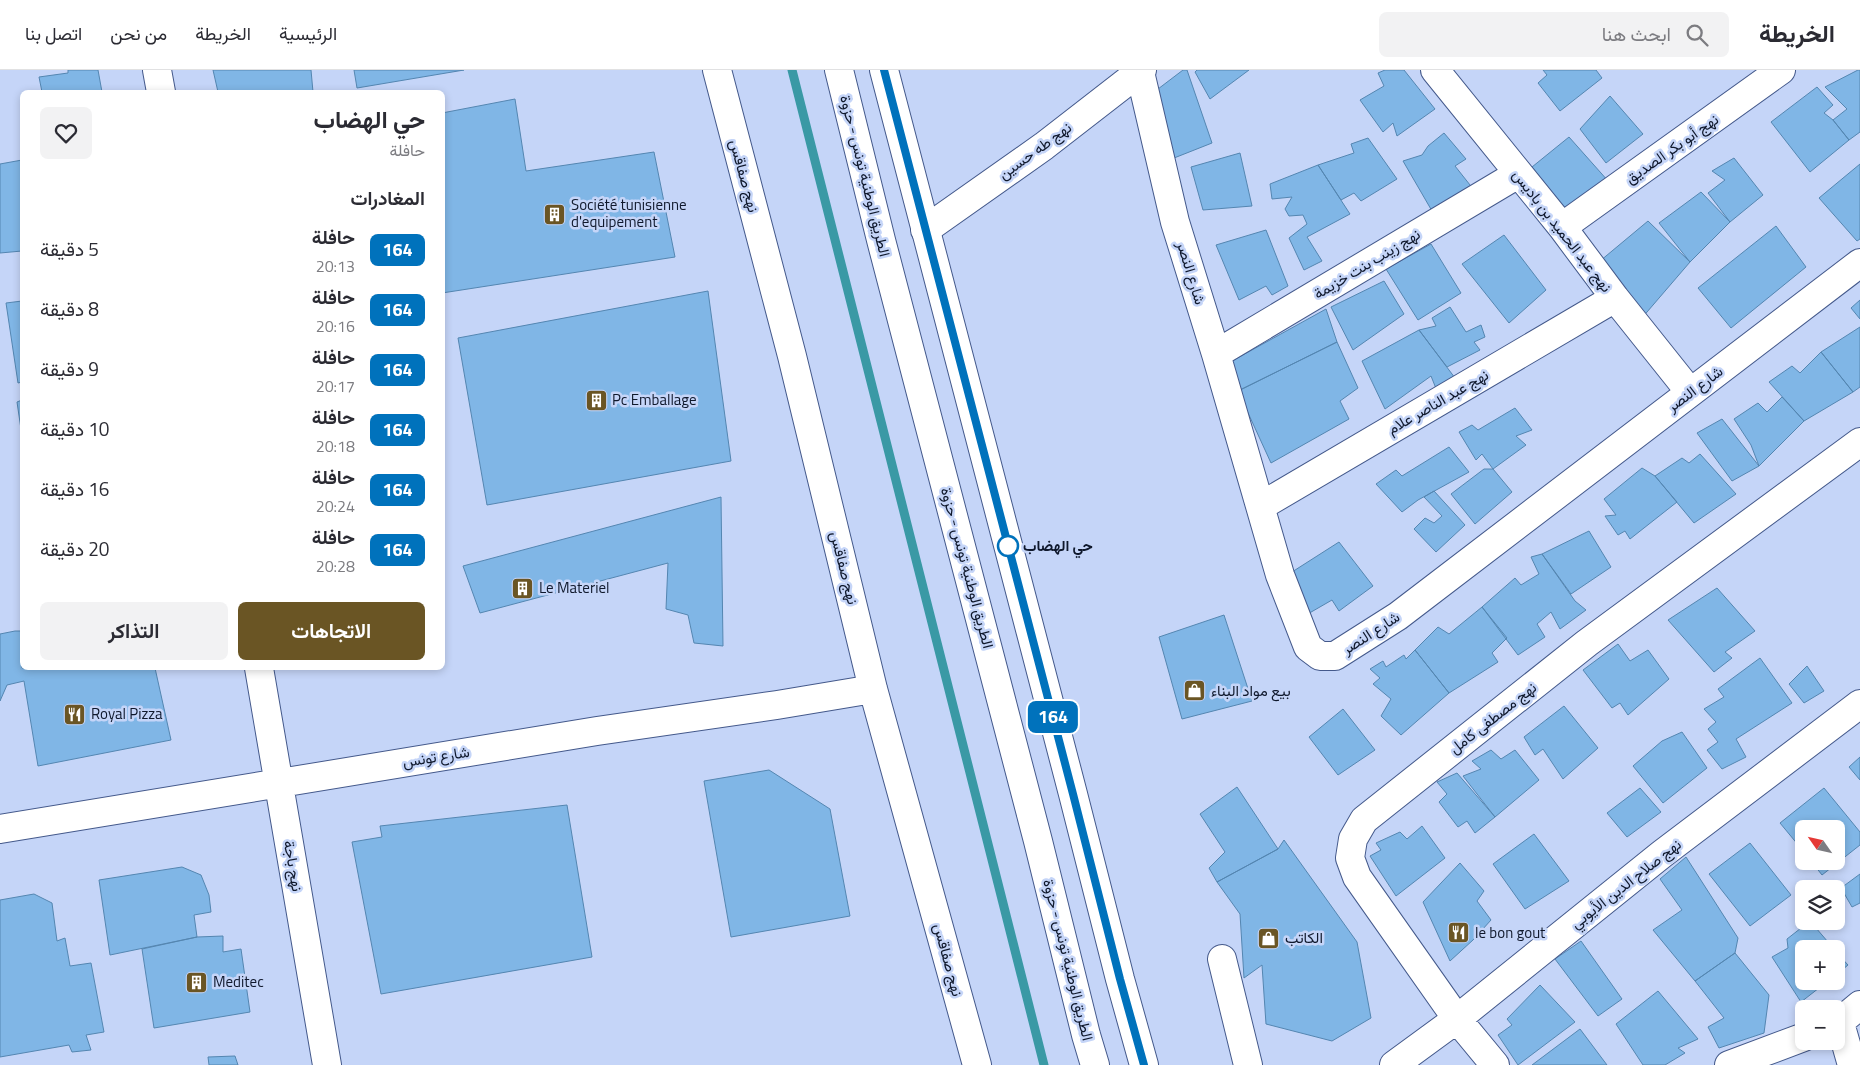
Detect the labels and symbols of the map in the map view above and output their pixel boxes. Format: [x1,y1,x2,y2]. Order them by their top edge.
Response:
street label: الطريق الوطنية تونس - حزوة [834,93,897,259]
street label: نهج أبو بكر الصديق [1620,108,1723,189]
street label: نهج طه حسين [993,116,1076,185]
street label: نهج صفاقس [724,137,765,215]
street label: نهج عبد الحميد بن باديس [1507,164,1618,297]
place label: Société tunisienne d'equipement [571,193,687,233]
building icon: Société tunisienne d'equipement [543,202,567,226]
street label: نهج زينب بنت خزيمة [1309,223,1425,305]
street label: شارع النصر [1171,237,1212,307]
street label: شارع النصر [1661,360,1728,418]
street label: نهج عبد الناصر علام [1383,363,1493,440]
building icon: Pc Emballage [584,388,608,412]
place label: Pc Emballage [612,388,697,411]
street label: الطريق الوطنية تونس - حزوة [935,485,1000,651]
street label: نهج صفاقس [824,529,865,607]
place label: حي الهضاب [1023,534,1093,559]
marker: حي الهضاب [997,535,1019,557]
building icon: Le Materiel [511,576,535,600]
place label: Le Materiel [539,576,609,599]
street label: شارع النصر [1336,605,1404,660]
street label: نهج مصطفى كامل [1444,676,1541,759]
shop icon: بيع مواد البناء [1183,679,1207,703]
place label: بيع مواد البناء [1211,679,1291,702]
line badge: 164 [1024,701,1082,733]
restaurant icon: Royal Pizza [63,702,87,726]
place label: Royal Pizza [91,702,163,725]
street label: شارع تونس [401,740,471,773]
north arrow [1795,820,1845,870]
street label: نهج صلاح الدين الأيوبي [1565,833,1687,936]
street label: نهج باجة [278,839,309,893]
street label: الطريق الوطنية تونس - حزوة [1037,877,1100,1043]
street label: نهج صفاقس [928,921,969,999]
restaurant icon: le bon gout [1447,921,1471,945]
place label: le bon gout [1475,921,1546,944]
shop icon: الكاتب [1257,926,1281,950]
place label: الكاتب [1285,926,1323,949]
building icon: Meditec [185,970,209,994]
place label: Meditec [213,970,264,993]

